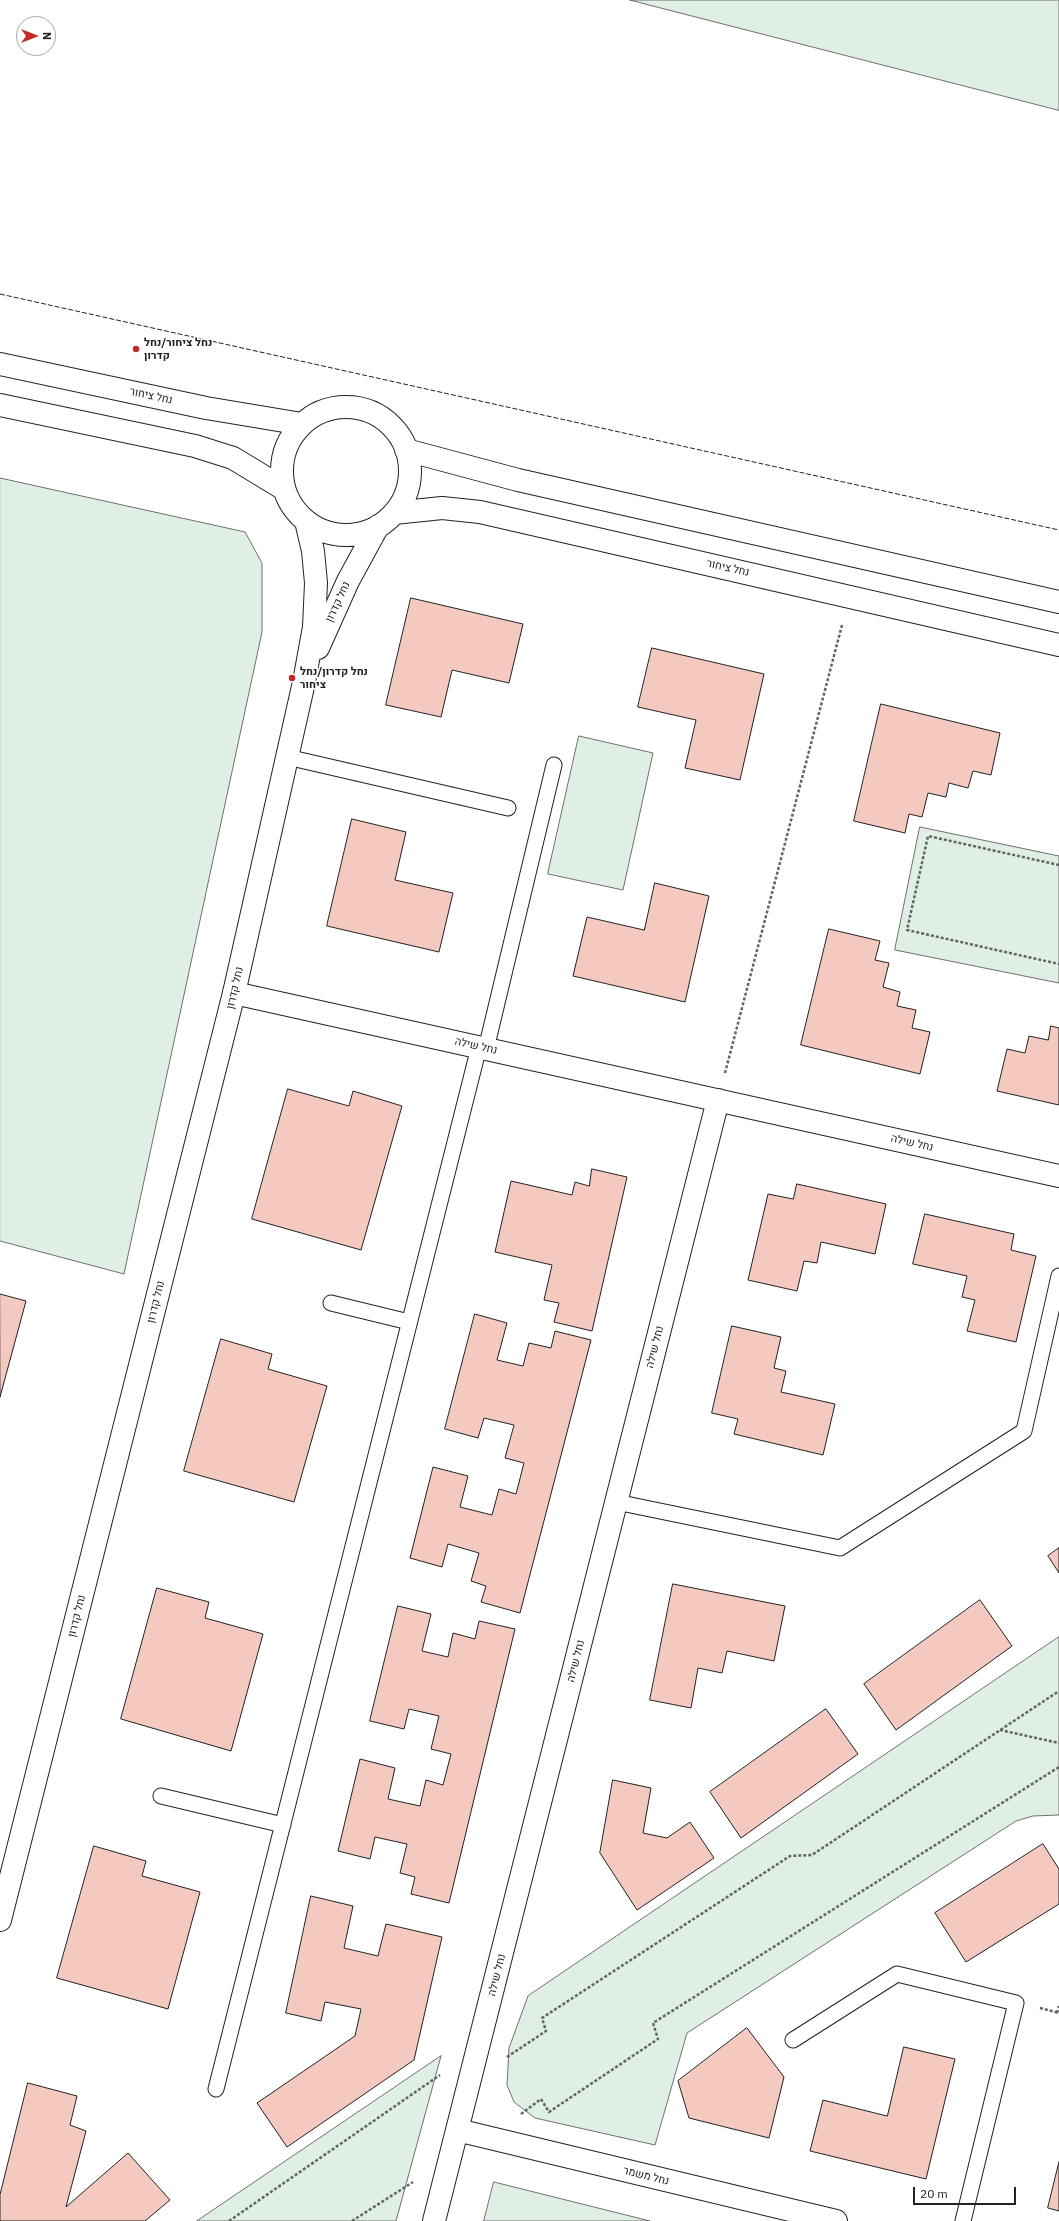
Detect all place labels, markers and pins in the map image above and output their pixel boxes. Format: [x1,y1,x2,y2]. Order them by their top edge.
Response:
place label: נחל ציחור/נחל קדרון [144,336,212,362]
marker: נחל ציחור/נחל קדרון [131,344,141,354]
place label: נחל קדרון/נחל ציחור [300,665,368,691]
marker: נחל קדרון/נחל ציחור [287,673,297,683]

